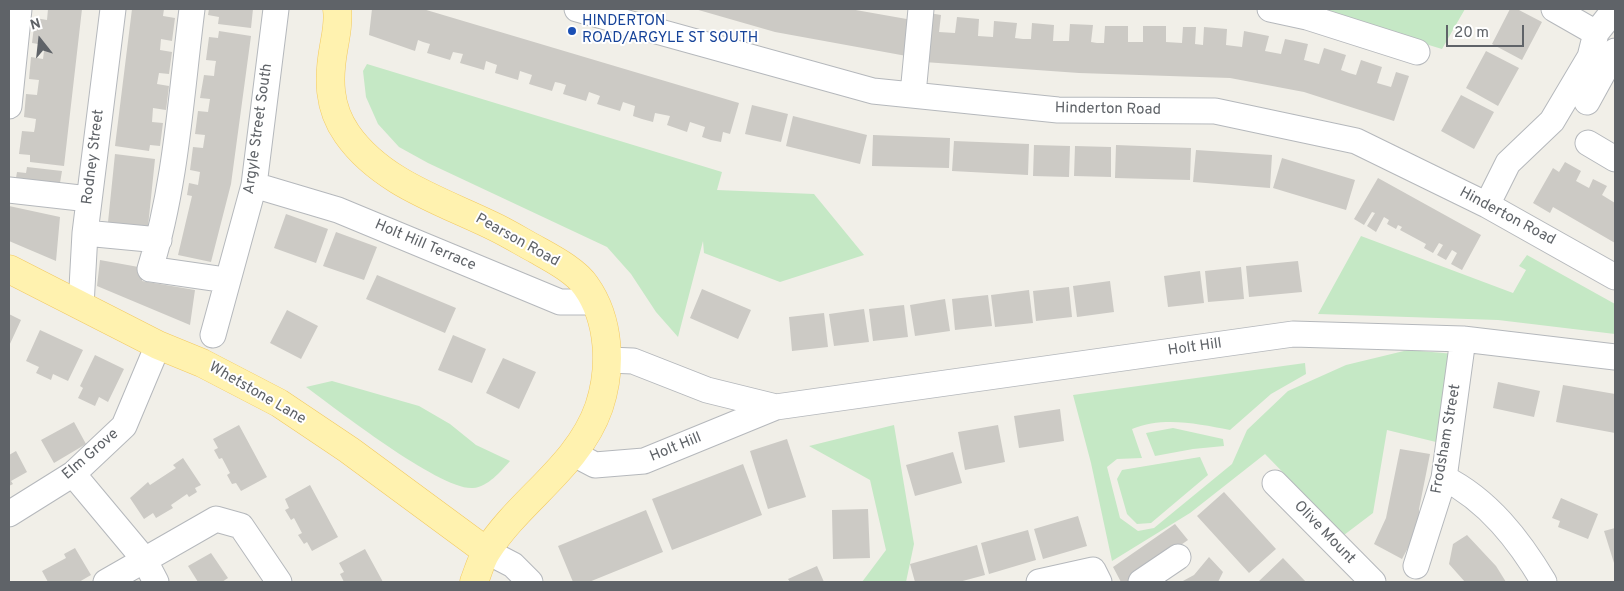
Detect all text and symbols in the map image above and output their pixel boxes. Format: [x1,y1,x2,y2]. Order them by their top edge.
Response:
place label: HINDERTON ROAD/ARGYLE ST SOUTH [582,13,758,48]
north arrow [15,15,65,65]
scale bar [1449,15,1526,47]
text: N [29,16,43,35]
text: 20 m [1454,24,1489,43]
marker: HINDERTON ROAD/ARGYLE ST SOUTH [566,25,578,37]
street label: Argyle Street South [241,62,277,196]
street label: Hinderton Road [1055,100,1161,120]
street label: Rodney Street [79,108,109,206]
street label: Hinderton Road [1456,184,1558,250]
street label: Pearson Road [472,211,562,271]
street label: Holt Hill Terrace [372,217,478,275]
street label: Holt Hill [1167,335,1223,361]
street label: Whetstone Lane [205,359,309,429]
street label: Frodsham Street [1429,383,1465,495]
street label: Elm Grove [59,426,123,484]
street label: Holt Hill [648,430,704,466]
street label: Olive Mount [1289,498,1359,568]

